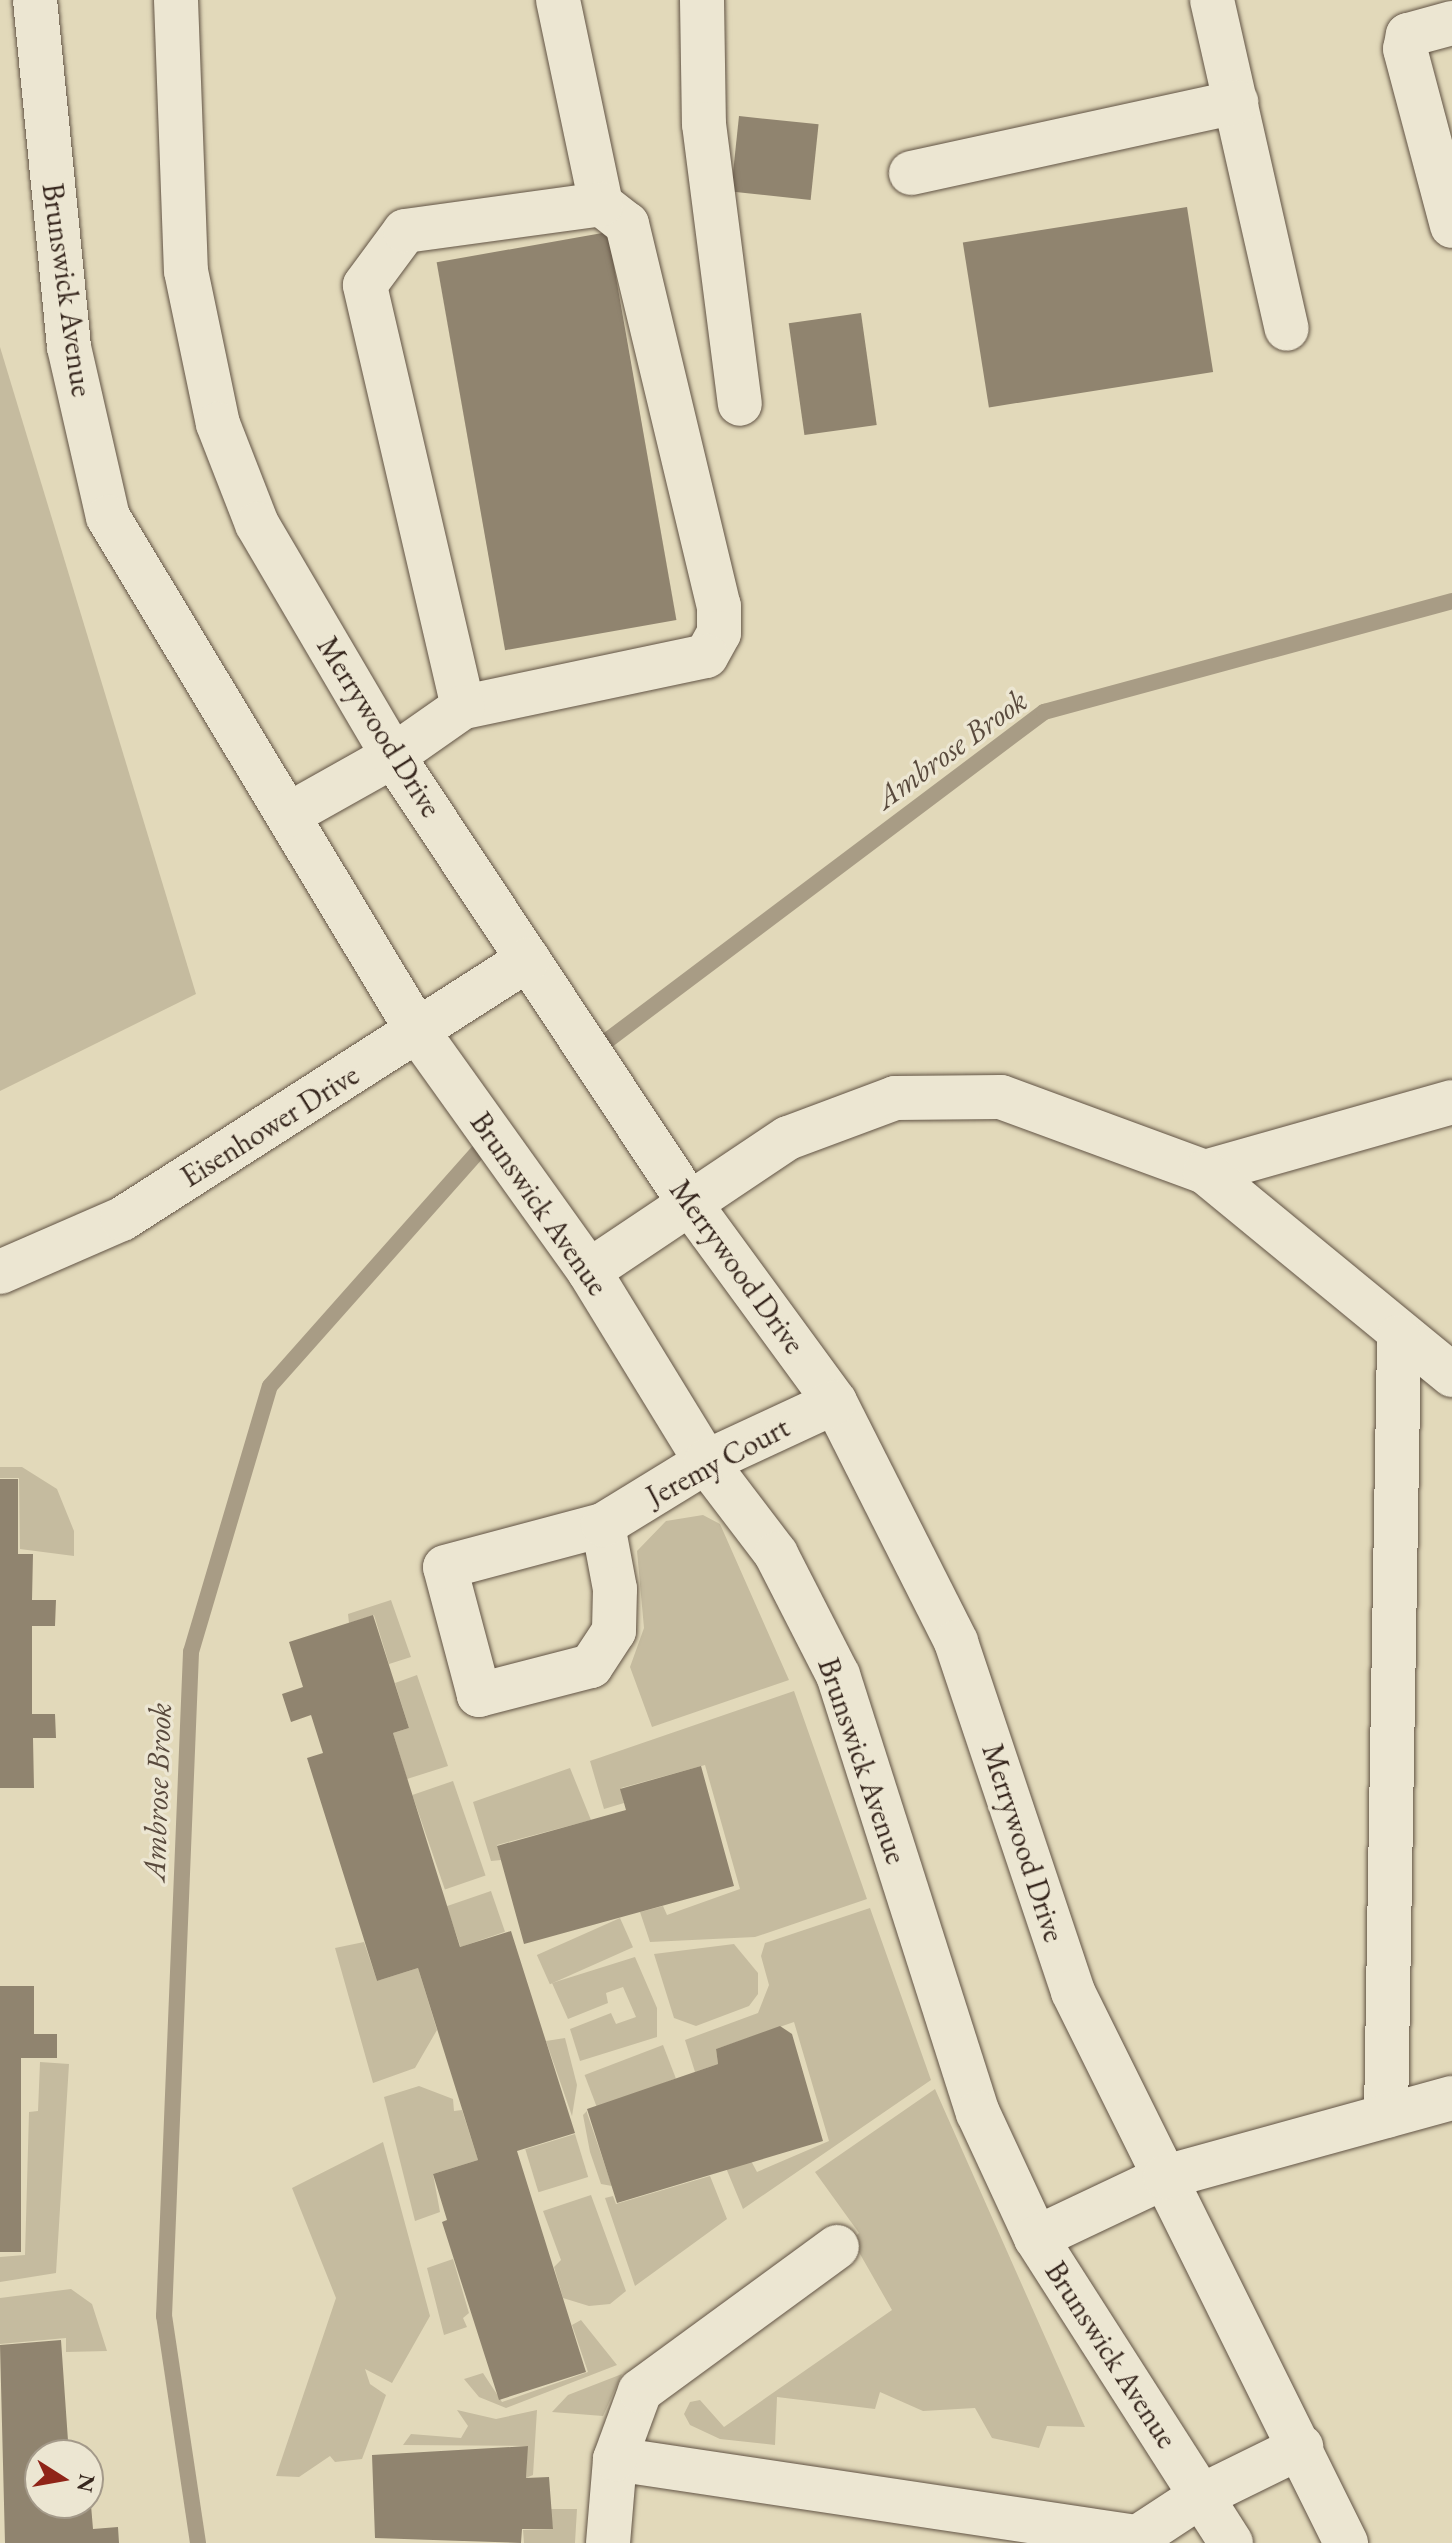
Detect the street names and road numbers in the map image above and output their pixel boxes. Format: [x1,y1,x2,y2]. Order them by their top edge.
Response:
street label: Brunswick Avenue [34,181,100,399]
street label: Merrywood Drive [309,630,449,824]
street label: Eisenhower Drive [174,1057,366,1195]
street label: Brunswick Avenue [463,1106,615,1302]
street label: Merrywood Drive [662,1173,812,1361]
street label: Jeremy Court [641,1409,795,1515]
street label: Brunswick Avenue [810,1653,914,1869]
street label: Merrywood Drive [974,1739,1072,1947]
street label: Brunswick Avenue [1037,2255,1185,2455]

